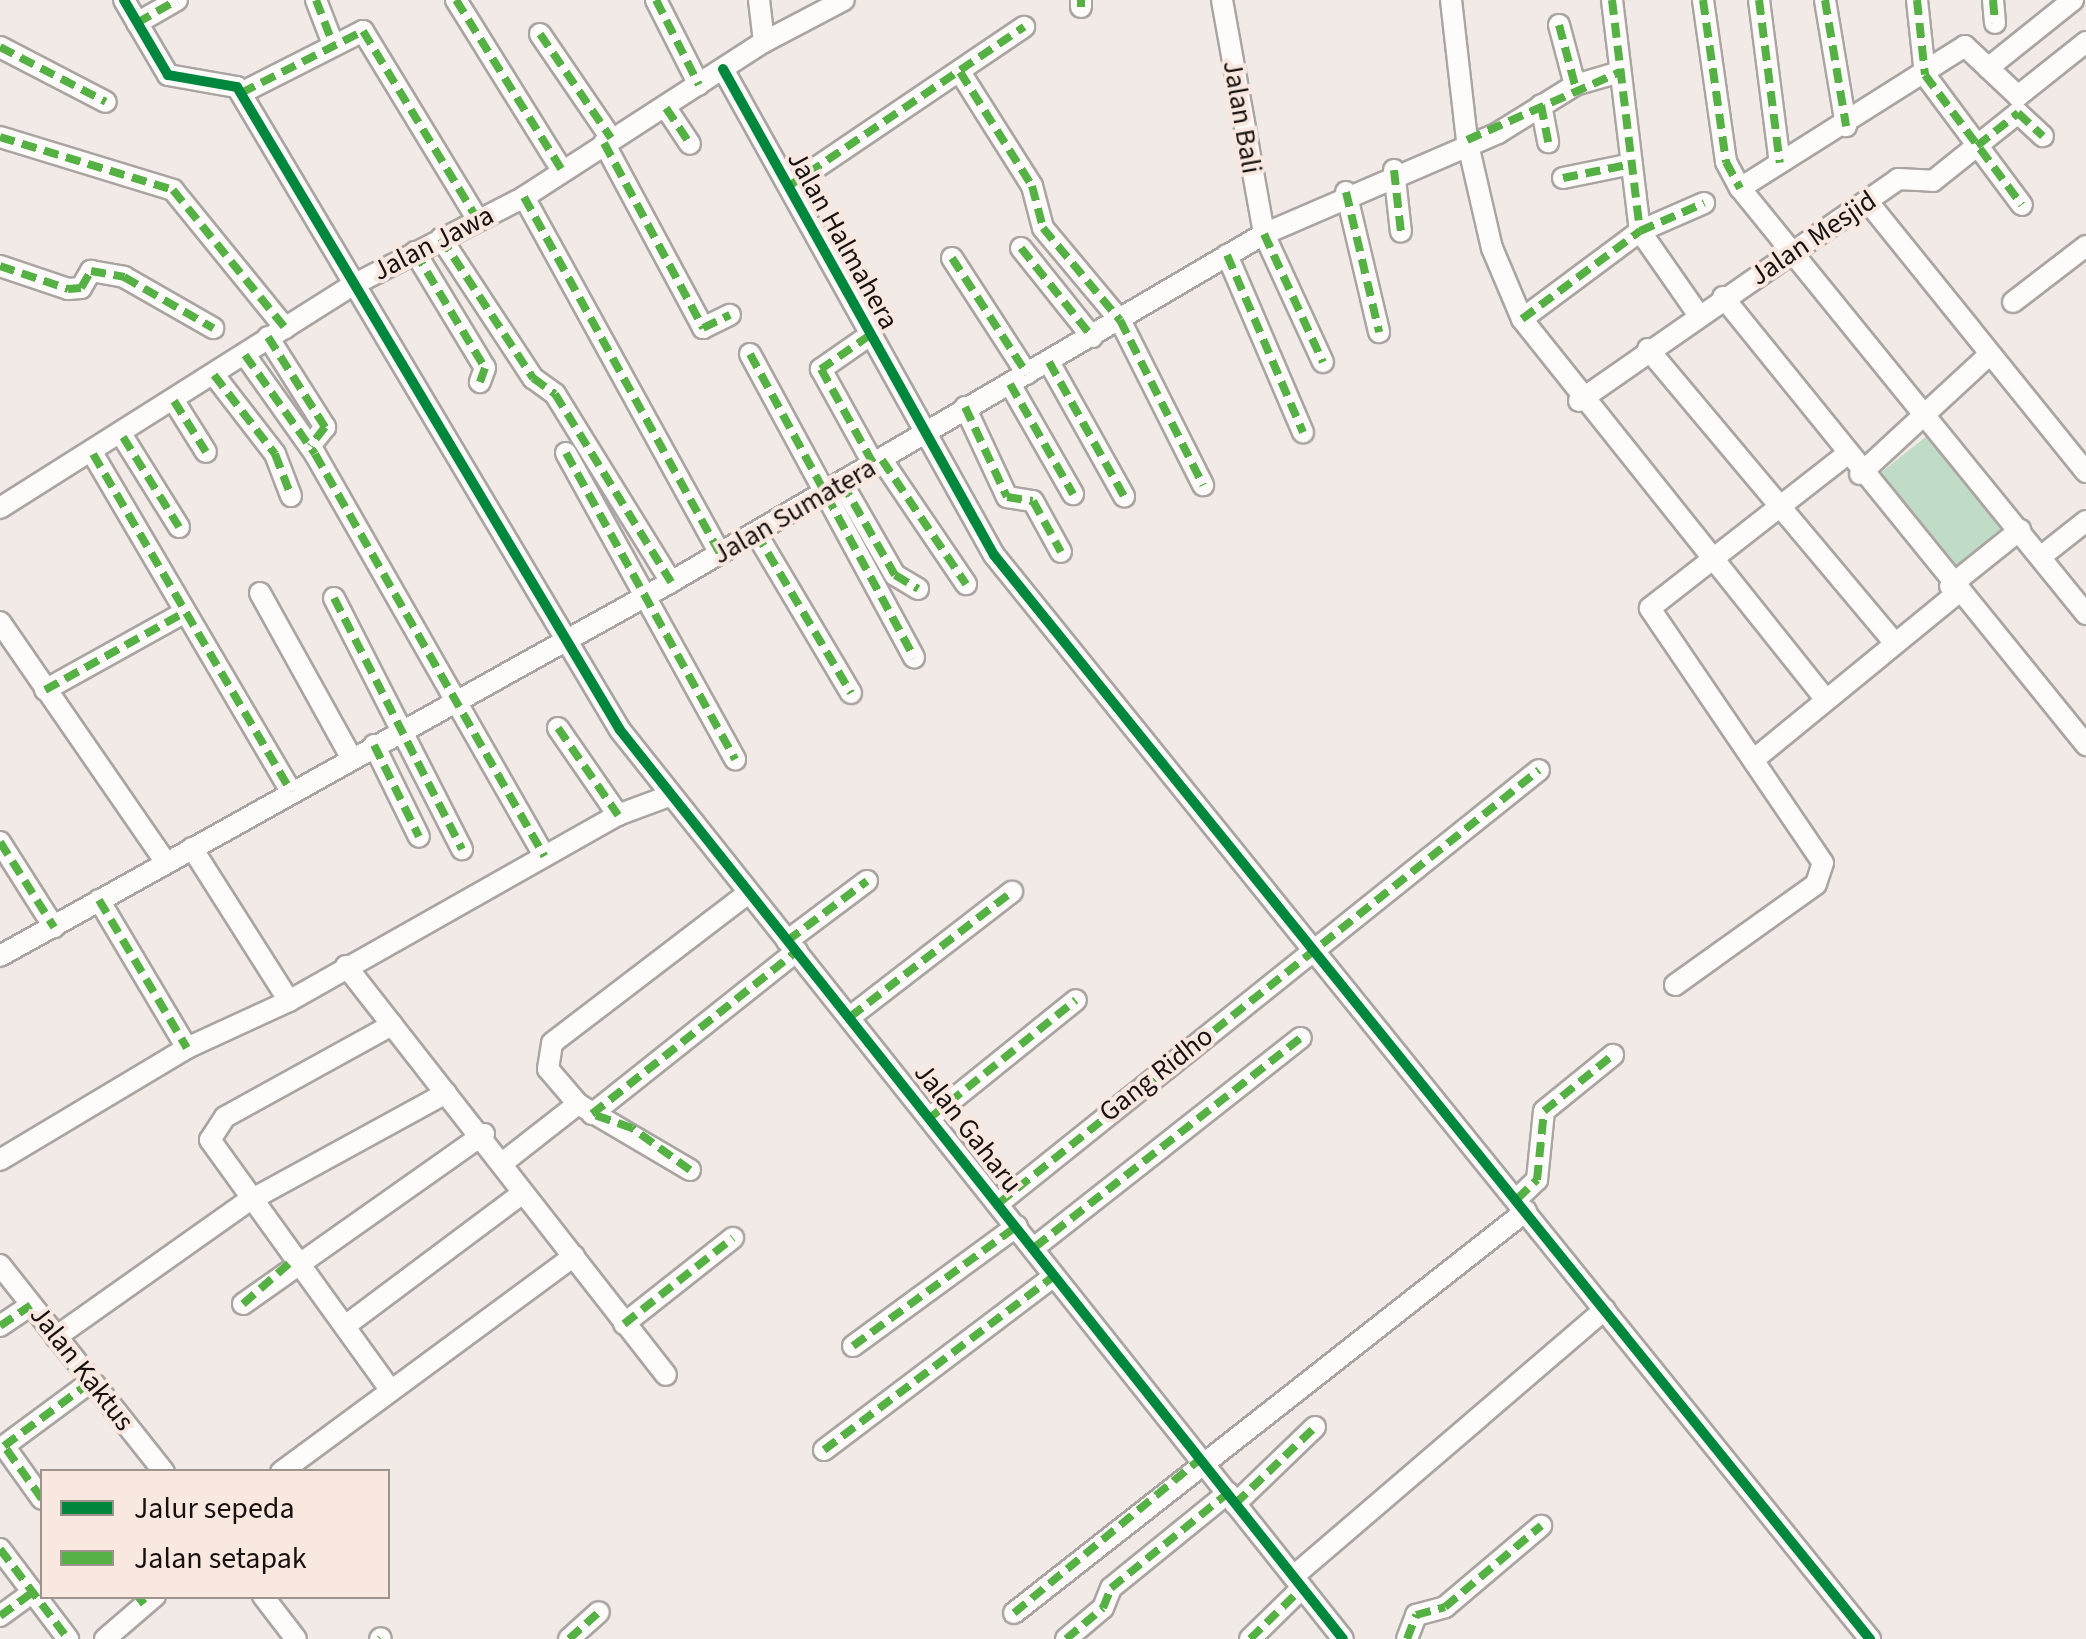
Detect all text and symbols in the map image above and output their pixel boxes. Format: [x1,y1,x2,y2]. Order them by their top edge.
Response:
street label: Jalan Bali [1216,58,1268,176]
street label: Jalan Halmahera [780,145,906,335]
street label: Jalan Mesjid [1743,184,1883,292]
street label: Jalan Jawa [367,198,499,288]
street label: Jalan Sumatera [706,451,882,571]
street label: Gang Ridho [1092,1019,1220,1129]
street label: Jalan Gaharu [907,1056,1029,1200]
street label: Jalan Kaktus [23,1299,141,1437]
legend [40,1469,390,1599]
text: Jalur sepeda [134,1487,295,1530]
text: Jalan setapak [134,1537,307,1580]

